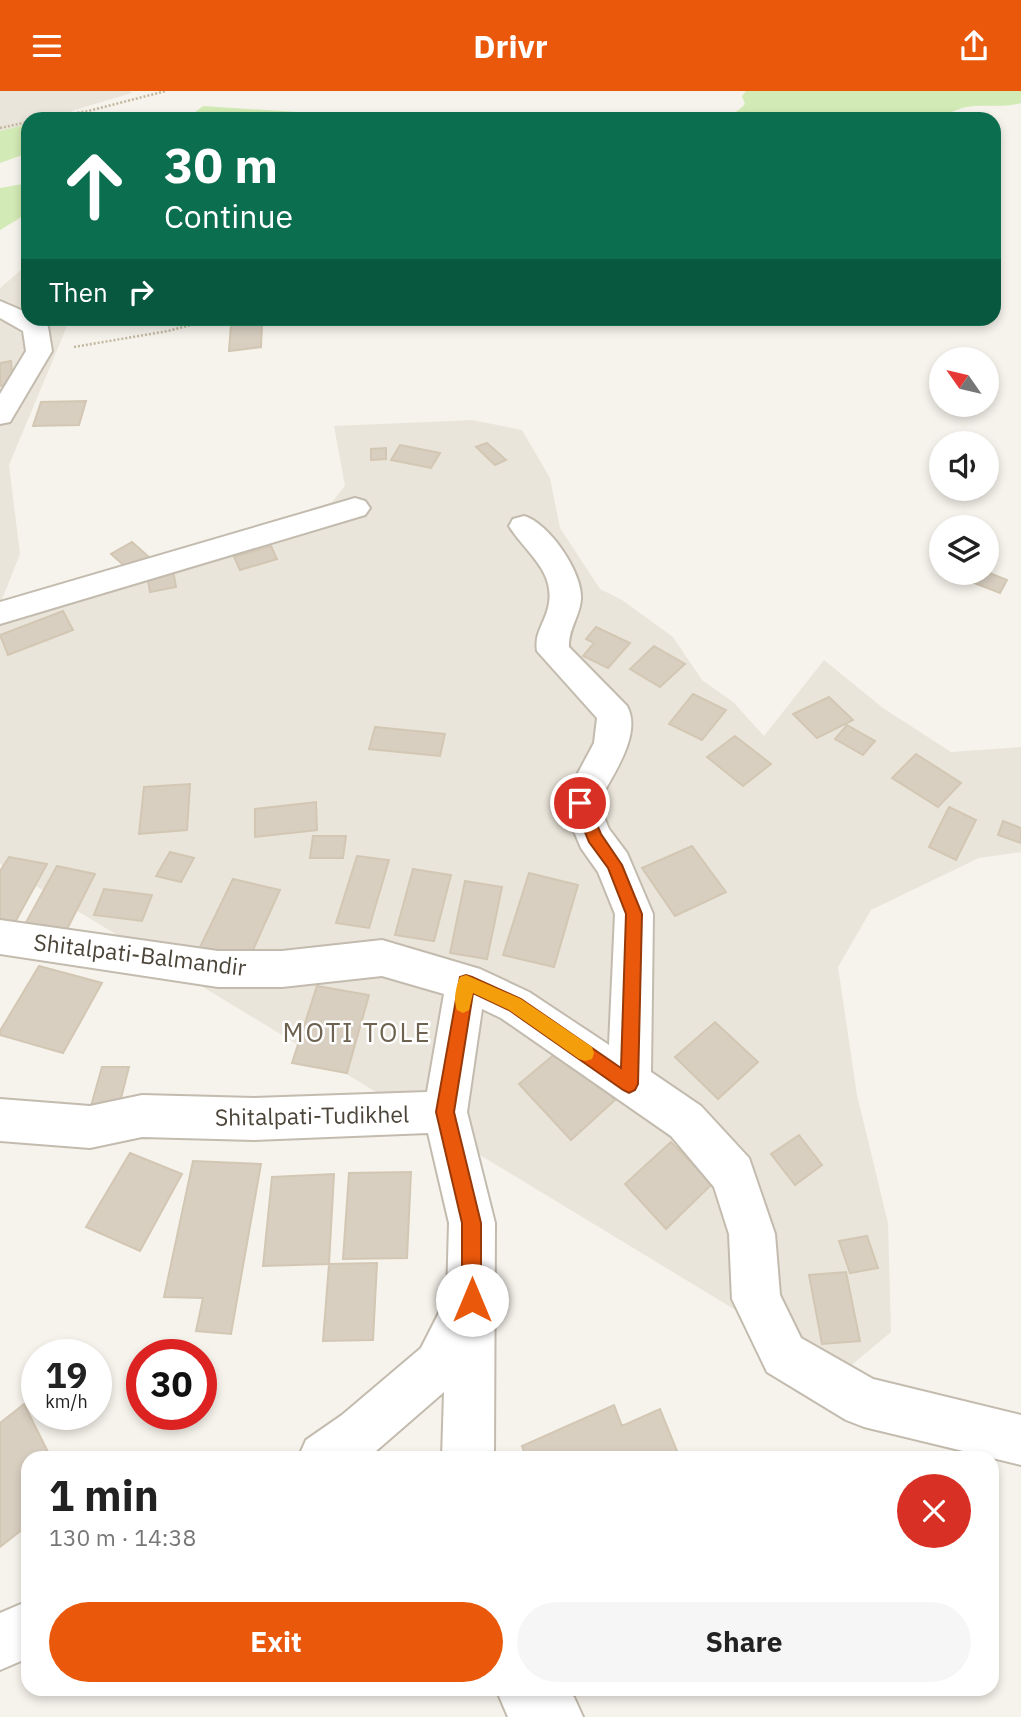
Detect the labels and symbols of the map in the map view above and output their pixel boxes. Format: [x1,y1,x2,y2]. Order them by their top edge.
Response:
north arrow [929,347,999,417]
pin [550,773,610,833]
street label: Shitalpati-Balmandir [32,926,249,982]
district label: MOTI TOLE [282,1015,432,1049]
street label: Shitalpati-Tudikhel [214,1098,409,1132]
position arrow [435,1263,509,1337]
speed limit sign: 30 [126,1339,217,1430]

